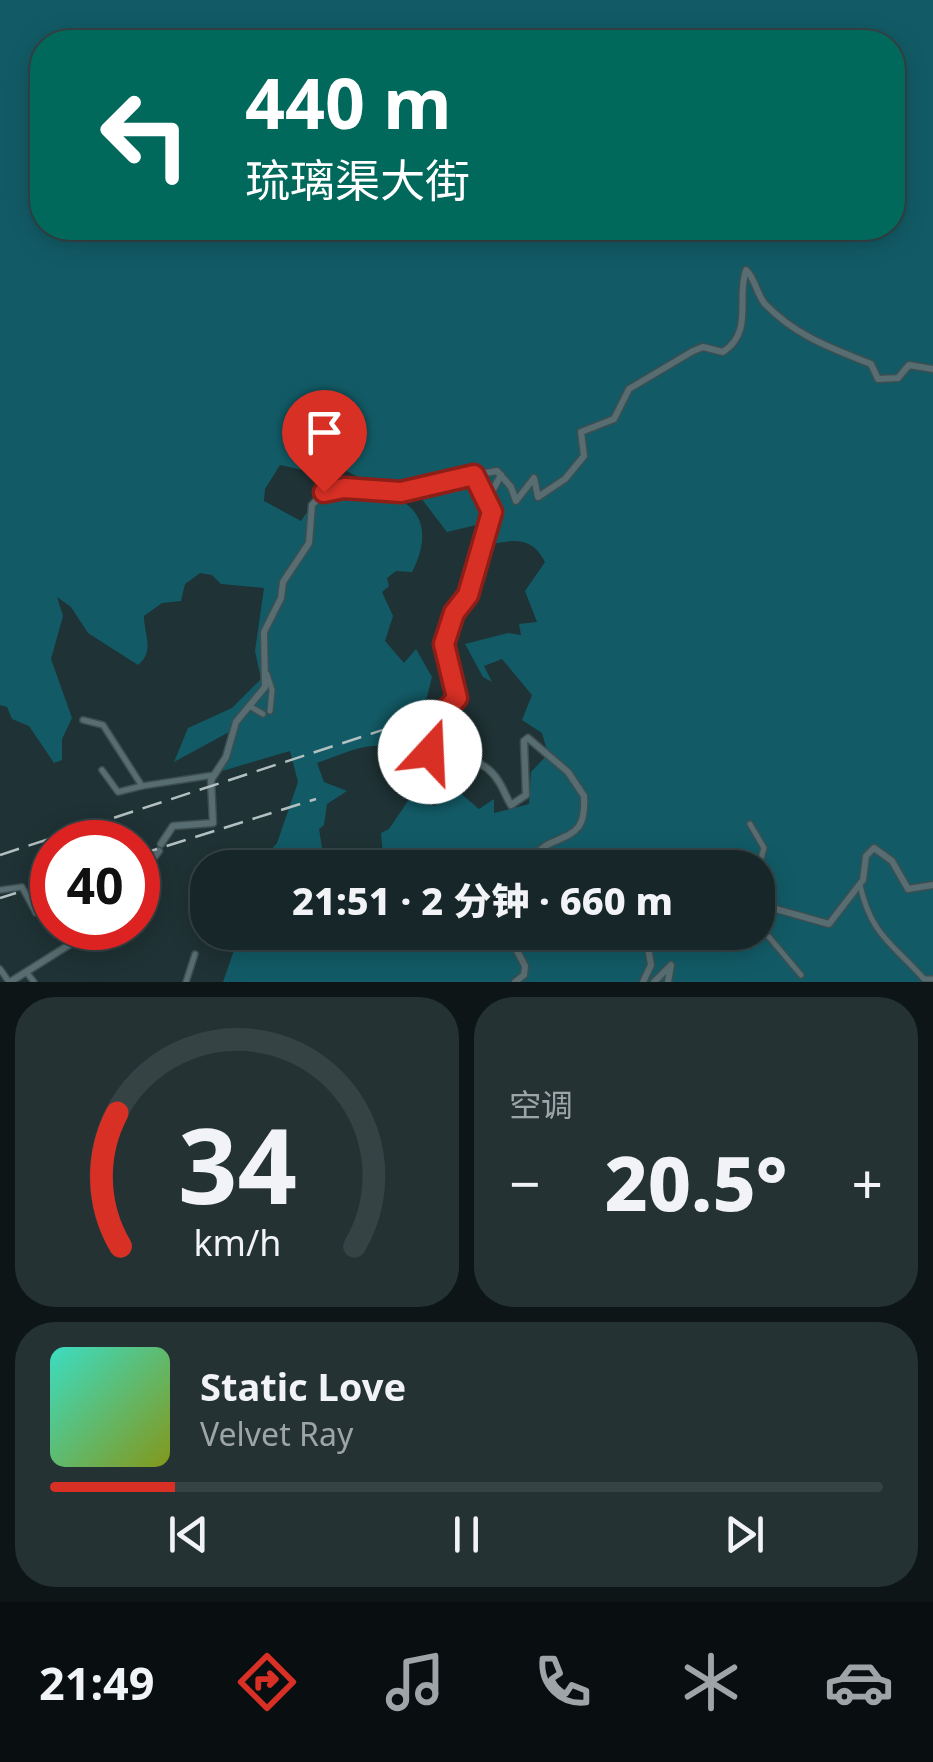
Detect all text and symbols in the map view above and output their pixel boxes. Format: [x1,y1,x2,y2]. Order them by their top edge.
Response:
text: 440 m [245,54,452,150]
icon: left [80,70,210,200]
text: 琉璃渠大街 [245,149,470,210]
pin [282,390,367,493]
icon: arrive [297,405,352,460]
position arrow [378,700,482,804]
speed limit sign: 40 [30,820,160,950]
text: 21:51 · 2 分钟 · 660 m [292,874,673,926]
text: 空调 [509,1083,573,1126]
text: 34 [178,1093,296,1234]
text: 20.5° [604,1131,788,1233]
text: − [509,1145,540,1220]
text: + [852,1145,883,1220]
text: km/h [193,1218,281,1266]
text: Static Love [200,1360,406,1412]
text: Velvet Ray [200,1412,353,1455]
icon: previous [161,1507,216,1562]
icon: pause [439,1507,494,1562]
icon: next [717,1507,772,1562]
icon: directions [232,1647,302,1717]
icon: music [380,1647,450,1717]
icon: phone [528,1647,598,1717]
icon: climate [676,1647,746,1717]
icon: car [824,1647,894,1717]
text: 21:49 [39,1652,155,1713]

